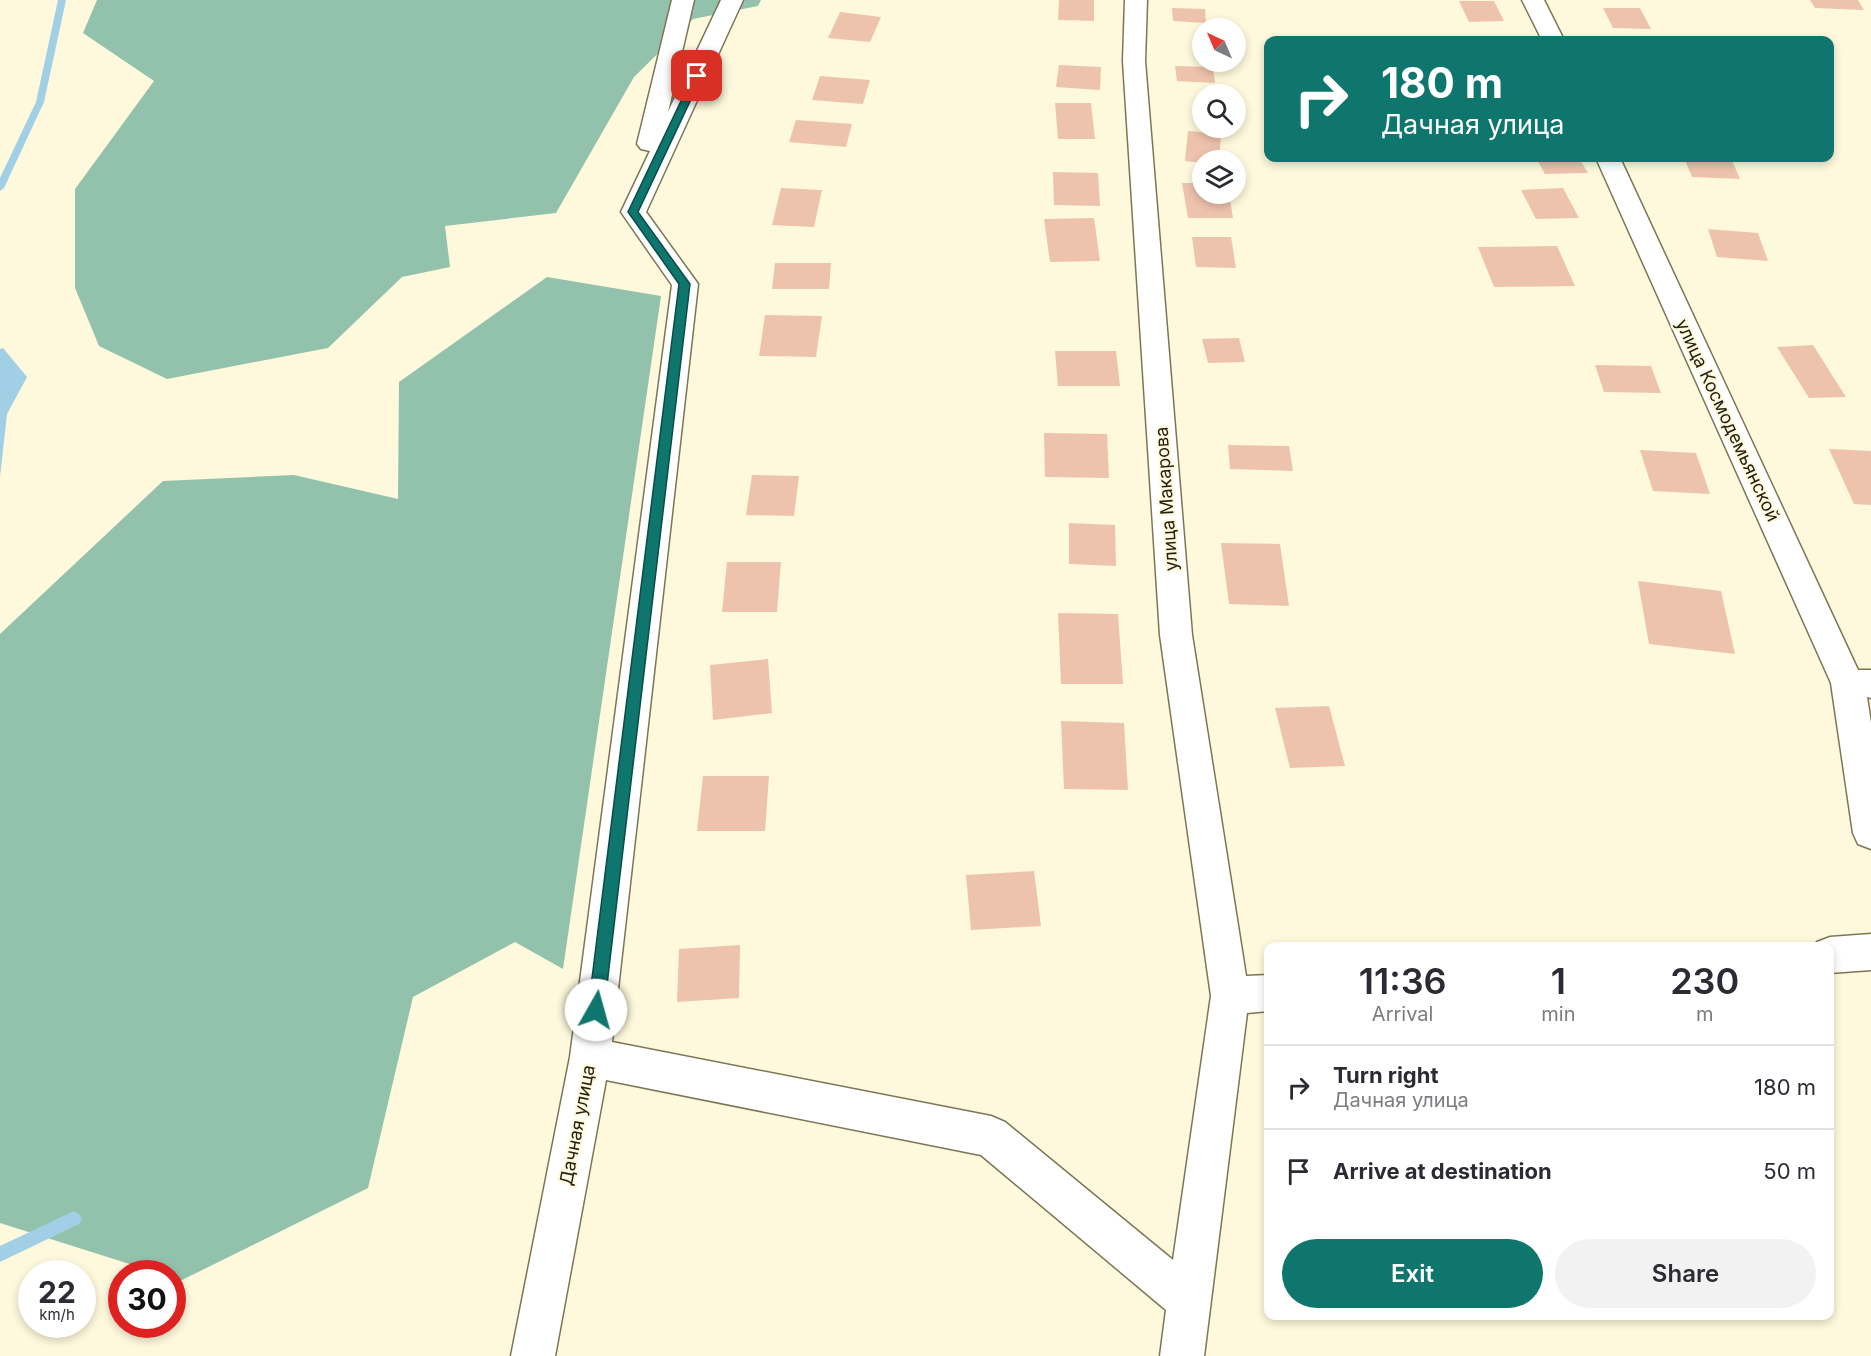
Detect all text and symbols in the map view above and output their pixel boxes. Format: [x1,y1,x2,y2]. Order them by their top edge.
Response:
north arrow [1192,18,1246,72]
map controls [1192,18,1246,204]
pin [671,50,722,101]
text: 180 m [1381,57,1503,108]
icon: arrive [680,59,713,92]
icon: right [1282,60,1360,138]
button: search [1192,84,1246,138]
text: Дачная улица [1381,108,1564,141]
button: layers [1192,150,1246,204]
street label: улица Космодемьянской [1672,316,1784,524]
street label: улица Макарова [1150,426,1182,572]
text: 11:36 [1359,959,1447,1003]
text: 1 [1551,959,1566,1003]
text: 230 [1670,959,1739,1003]
position arrow [564,978,628,1042]
text: Arrival [1372,1002,1433,1026]
text: min [1541,1002,1575,1026]
text: m [1696,1002,1713,1026]
text: Turn right [1333,1062,1439,1088]
street label: Дачная улица [555,1063,599,1187]
icon: right [1282,1071,1315,1104]
text: 180 m [1754,1074,1816,1100]
text: Дачная улица [1333,1088,1469,1112]
icon: arrive [1282,1155,1315,1188]
text: Arrive at destination [1333,1158,1552,1184]
text: 50 m [1763,1158,1816,1184]
button: Exit [1282,1239,1543,1308]
button: Share [1555,1239,1816,1308]
speed limit sign: 30 [108,1260,186,1338]
text: 22 [38,1274,76,1310]
text: km/h [39,1305,75,1324]

